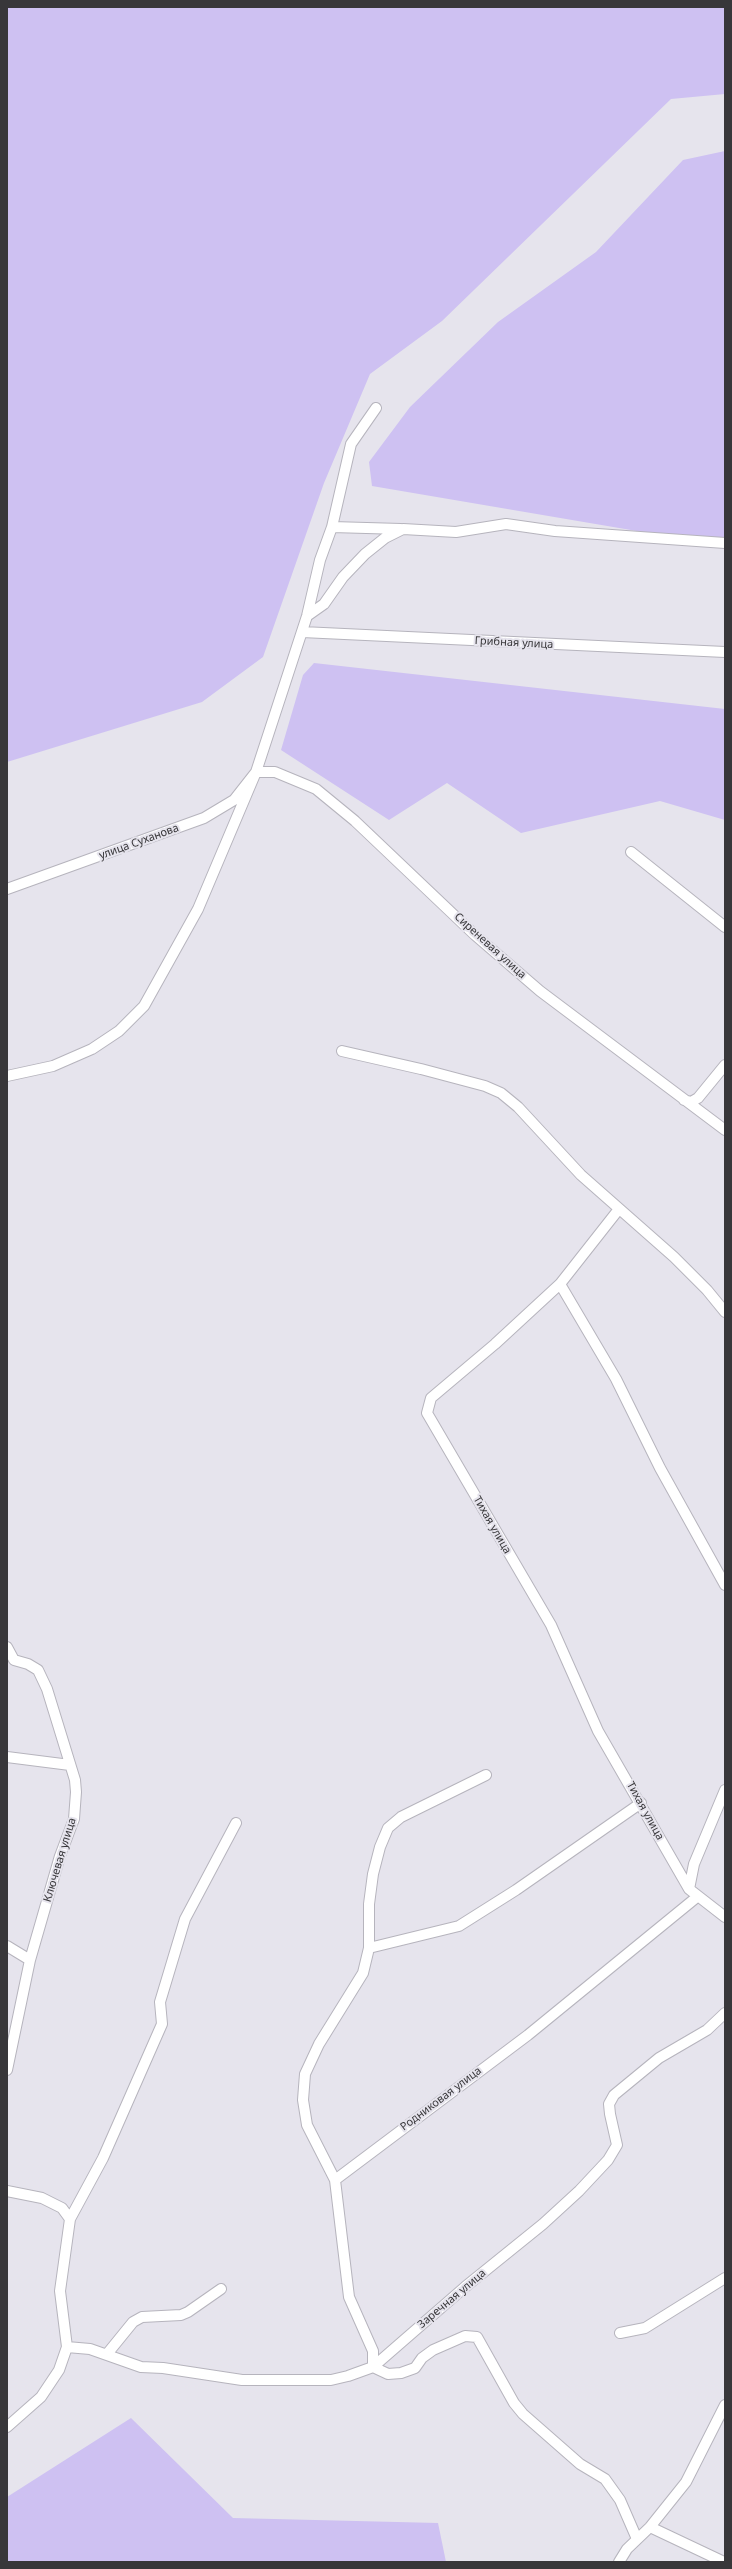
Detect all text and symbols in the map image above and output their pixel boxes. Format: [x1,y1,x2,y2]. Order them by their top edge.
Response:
street label: Грибная улица [474,634,554,652]
street label: улица Суханова [97,821,181,863]
street label: Сиреневая улица [451,910,529,982]
street label: Тихая улица [470,1494,514,1556]
street label: Тихая улица [624,1780,666,1842]
street label: Ключевая улица [41,1816,79,1904]
street label: Родниковая улица [398,2064,484,2134]
street label: Заречная улица [415,2267,489,2331]

